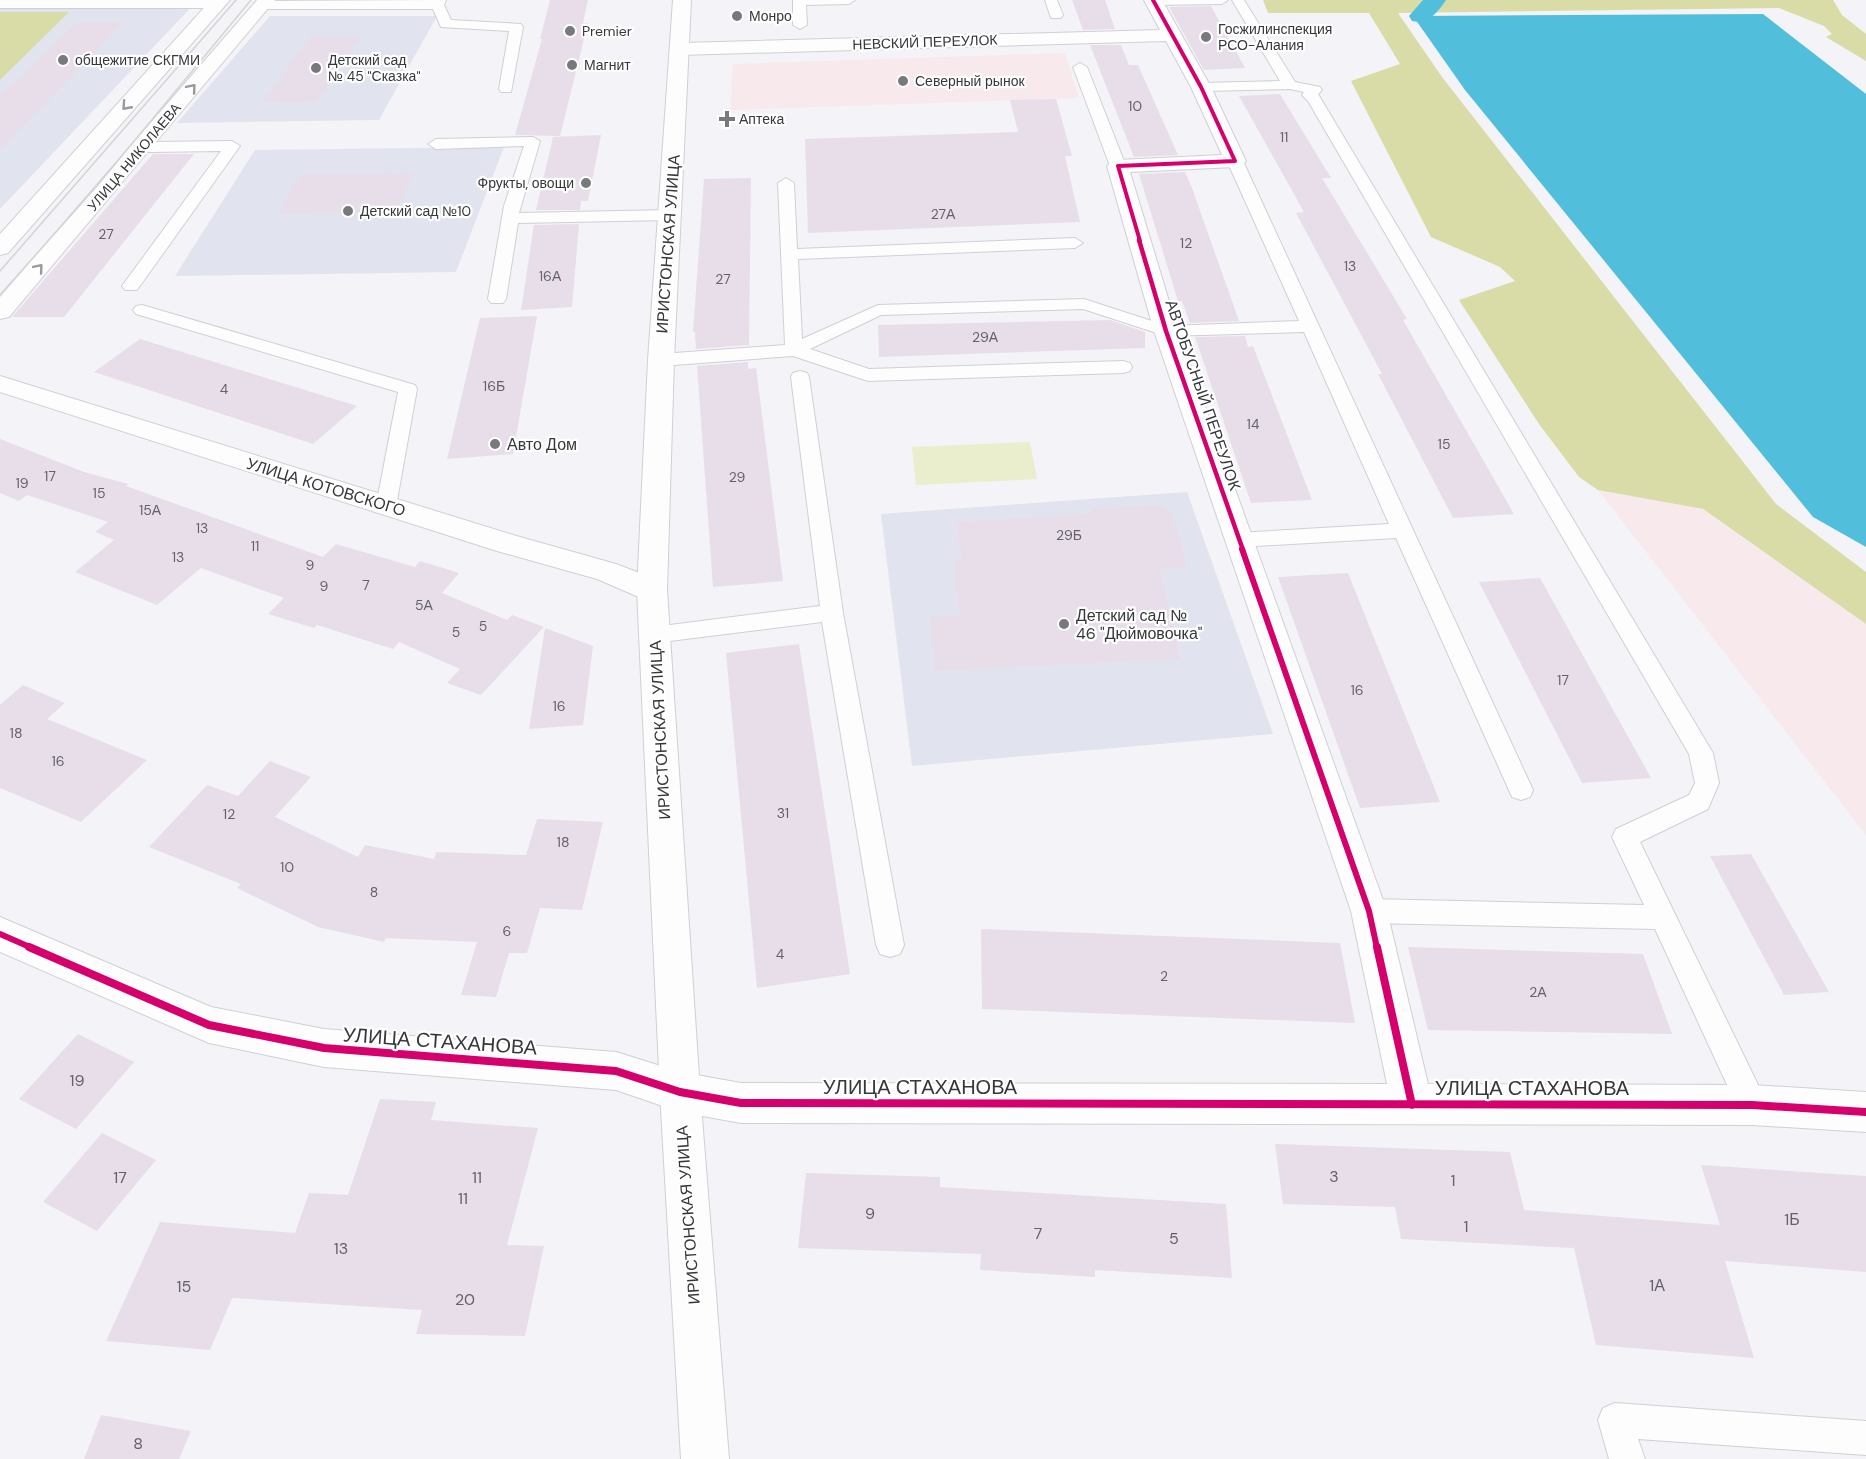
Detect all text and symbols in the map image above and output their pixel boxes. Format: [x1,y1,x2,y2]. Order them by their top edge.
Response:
place label: Монро [749,7,792,25]
marker: Монро [730,9,744,23]
place label: Госжилинспекция РСО-Алания [1218,20,1332,54]
place label: Premier [582,22,632,40]
marker: Premier [563,24,577,38]
street label: НЕВСКИЙ ПЕРЕУЛОК [852,30,999,54]
marker: Госжилинспекция РСО-Алания [1199,30,1213,44]
place label: общежитие СКГМИ [75,51,200,69]
place label: Детский сад № 45 "Сказка" [328,51,420,85]
marker: общежитие СКГМИ [56,53,70,67]
place label: Магнит [584,56,631,74]
marker: Магнит [565,58,579,72]
marker: Детский сад № 45 "Сказка" [309,61,323,75]
place label: Северный рынок [915,72,1025,90]
marker: Северный рынок [896,74,910,88]
one-way arrow [185,84,196,95]
house number: 10 [1128,97,1142,115]
street label: УЛИЦА НИКОЛАЕВА [83,99,185,215]
one-way arrow [122,99,133,110]
place label: Аптека [739,110,784,128]
marker: Аптека [720,112,734,126]
house number: 11 [1280,128,1288,146]
street label: ИРИСТОНСКАЯ УЛИЦА [651,154,685,334]
place label: Фрукты, овощи [478,174,574,192]
marker: Фрукты, овощи [579,176,593,190]
place label: Детский сад №10 [360,202,471,220]
marker: Детский сад №10 [341,204,355,218]
house number: 27А [931,205,956,223]
house number: 27 [98,225,114,243]
house number: 12 [1180,234,1192,252]
house number: 13 [1344,257,1356,275]
one-way arrow [32,264,43,275]
house number: 16А [539,267,562,285]
house number: 27 [715,270,731,288]
street label: АВТОБУСНЫЙ ПЕРЕУЛОК [1160,297,1246,494]
house number: 29А [972,328,999,346]
house number: 16Б [483,377,505,395]
house number: 4 [220,380,229,398]
house number: 14 [1247,415,1260,433]
place label: Авто Дом [507,434,577,455]
house number: 15 [1438,435,1450,453]
marker: Авто Дом [488,437,502,451]
street label: УЛИЦА КОТОВСКОГО [244,453,408,521]
house number: 17 [44,467,56,485]
house number: 29 [729,468,746,486]
house number: 19 [15,474,29,492]
house number: 15 [93,484,105,502]
house number: 15А [139,501,162,519]
house number: 13 [196,519,208,537]
house number: 29Б [1056,526,1082,544]
house number: 11 [251,537,259,555]
house number: 13 [172,548,184,566]
house number: 9 [306,556,315,574]
house number: 7 [362,576,370,594]
house number: 9 [320,577,329,595]
house number: 5А [415,596,434,614]
place label: Детский сад № 46 "Дюймовочка" [1076,605,1203,644]
house number: 5 [479,617,487,635]
marker: Детский сад № 46 "Дюймовочка" [1057,617,1071,631]
house number: 5 [452,623,460,641]
street label: ИРИСТОНСКАЯ УЛИЦА [645,640,675,820]
house number: 17 [1557,671,1569,689]
house number: 16 [1350,681,1364,699]
house number: 16 [552,697,566,715]
house number: 18 [10,724,22,742]
house number: 16 [51,752,65,770]
house number: 31 [777,804,789,822]
house number: 12 [223,805,235,823]
house number: 18 [557,833,569,851]
house number: 10 [280,858,294,876]
house number: 8 [370,883,378,901]
house number: 6 [503,922,511,940]
house number: 4 [776,945,785,963]
house number: 2 [1160,967,1168,985]
house number: 2А [1529,983,1547,1001]
street label: УЛИЦА СТАХАНОВА [342,1021,539,1061]
house number: 19 [69,1070,85,1091]
street label: УЛИЦА СТАХАНОВА [823,1074,1018,1100]
street label: УЛИЦА СТАХАНОВА [1435,1075,1630,1101]
street label: ИРИСТОНСКАЯ УЛИЦА [671,1125,705,1305]
house number: 3 [1329,1166,1339,1187]
house number: 17 [113,1167,127,1188]
house number: 11 [472,1167,482,1188]
house number: 1 [1451,1170,1456,1191]
house number: 11 [458,1188,468,1209]
house number: 9 [865,1203,875,1224]
house number: 1Б [1784,1209,1800,1230]
house number: 1 [1464,1216,1469,1237]
house number: 7 [1034,1223,1042,1244]
house number: 5 [1169,1228,1179,1249]
house number: 13 [334,1238,348,1259]
house number: 1А [1649,1275,1665,1296]
house number: 15 [177,1276,191,1297]
house number: 20 [455,1289,475,1310]
house number: 8 [133,1433,143,1454]

